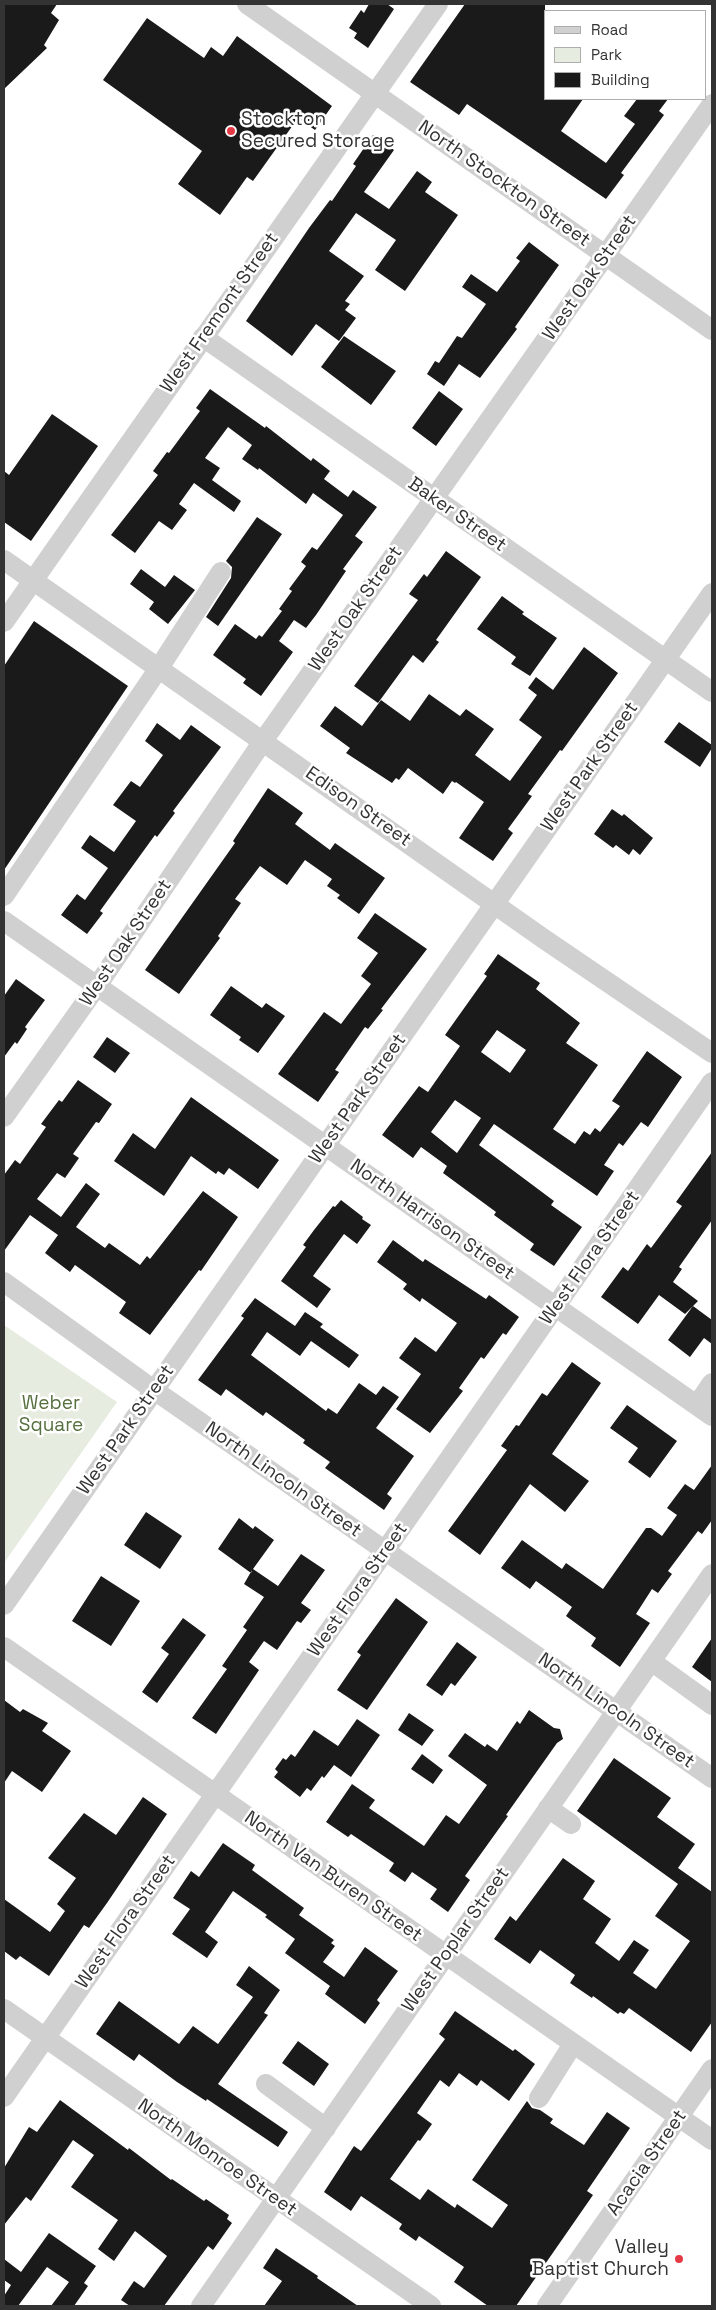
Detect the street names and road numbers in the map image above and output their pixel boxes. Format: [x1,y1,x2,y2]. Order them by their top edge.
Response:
street label: North Stockton Street [414,116,594,252]
street label: West Oak Street [538,211,642,345]
street label: West Fremont Street [156,228,284,398]
street label: Baker Street [404,473,510,557]
street label: West Oak Street [304,542,408,676]
street label: West Park Street [537,698,643,836]
street label: Edison Street [301,762,415,852]
street label: West Oak Street [75,875,177,1011]
street label: West Park Street [305,1030,411,1168]
street label: North Harrison Street [345,1155,519,1285]
street label: West Flora Street [535,1187,645,1329]
street label: West Park Street [73,1361,179,1499]
street label: North Lincoln Street [200,1417,366,1543]
street label: West Flora Street [303,1519,413,1661]
street label: North Lincoln Street [533,1648,699,1774]
street label: North Van Buren Street [240,1807,426,1947]
street label: West Flora Street [71,1851,181,1993]
street label: West Poplar Street [397,1863,515,2017]
street label: North Monroe Street [133,2094,301,2222]
street label: Acacia Street [602,2106,692,2220]

